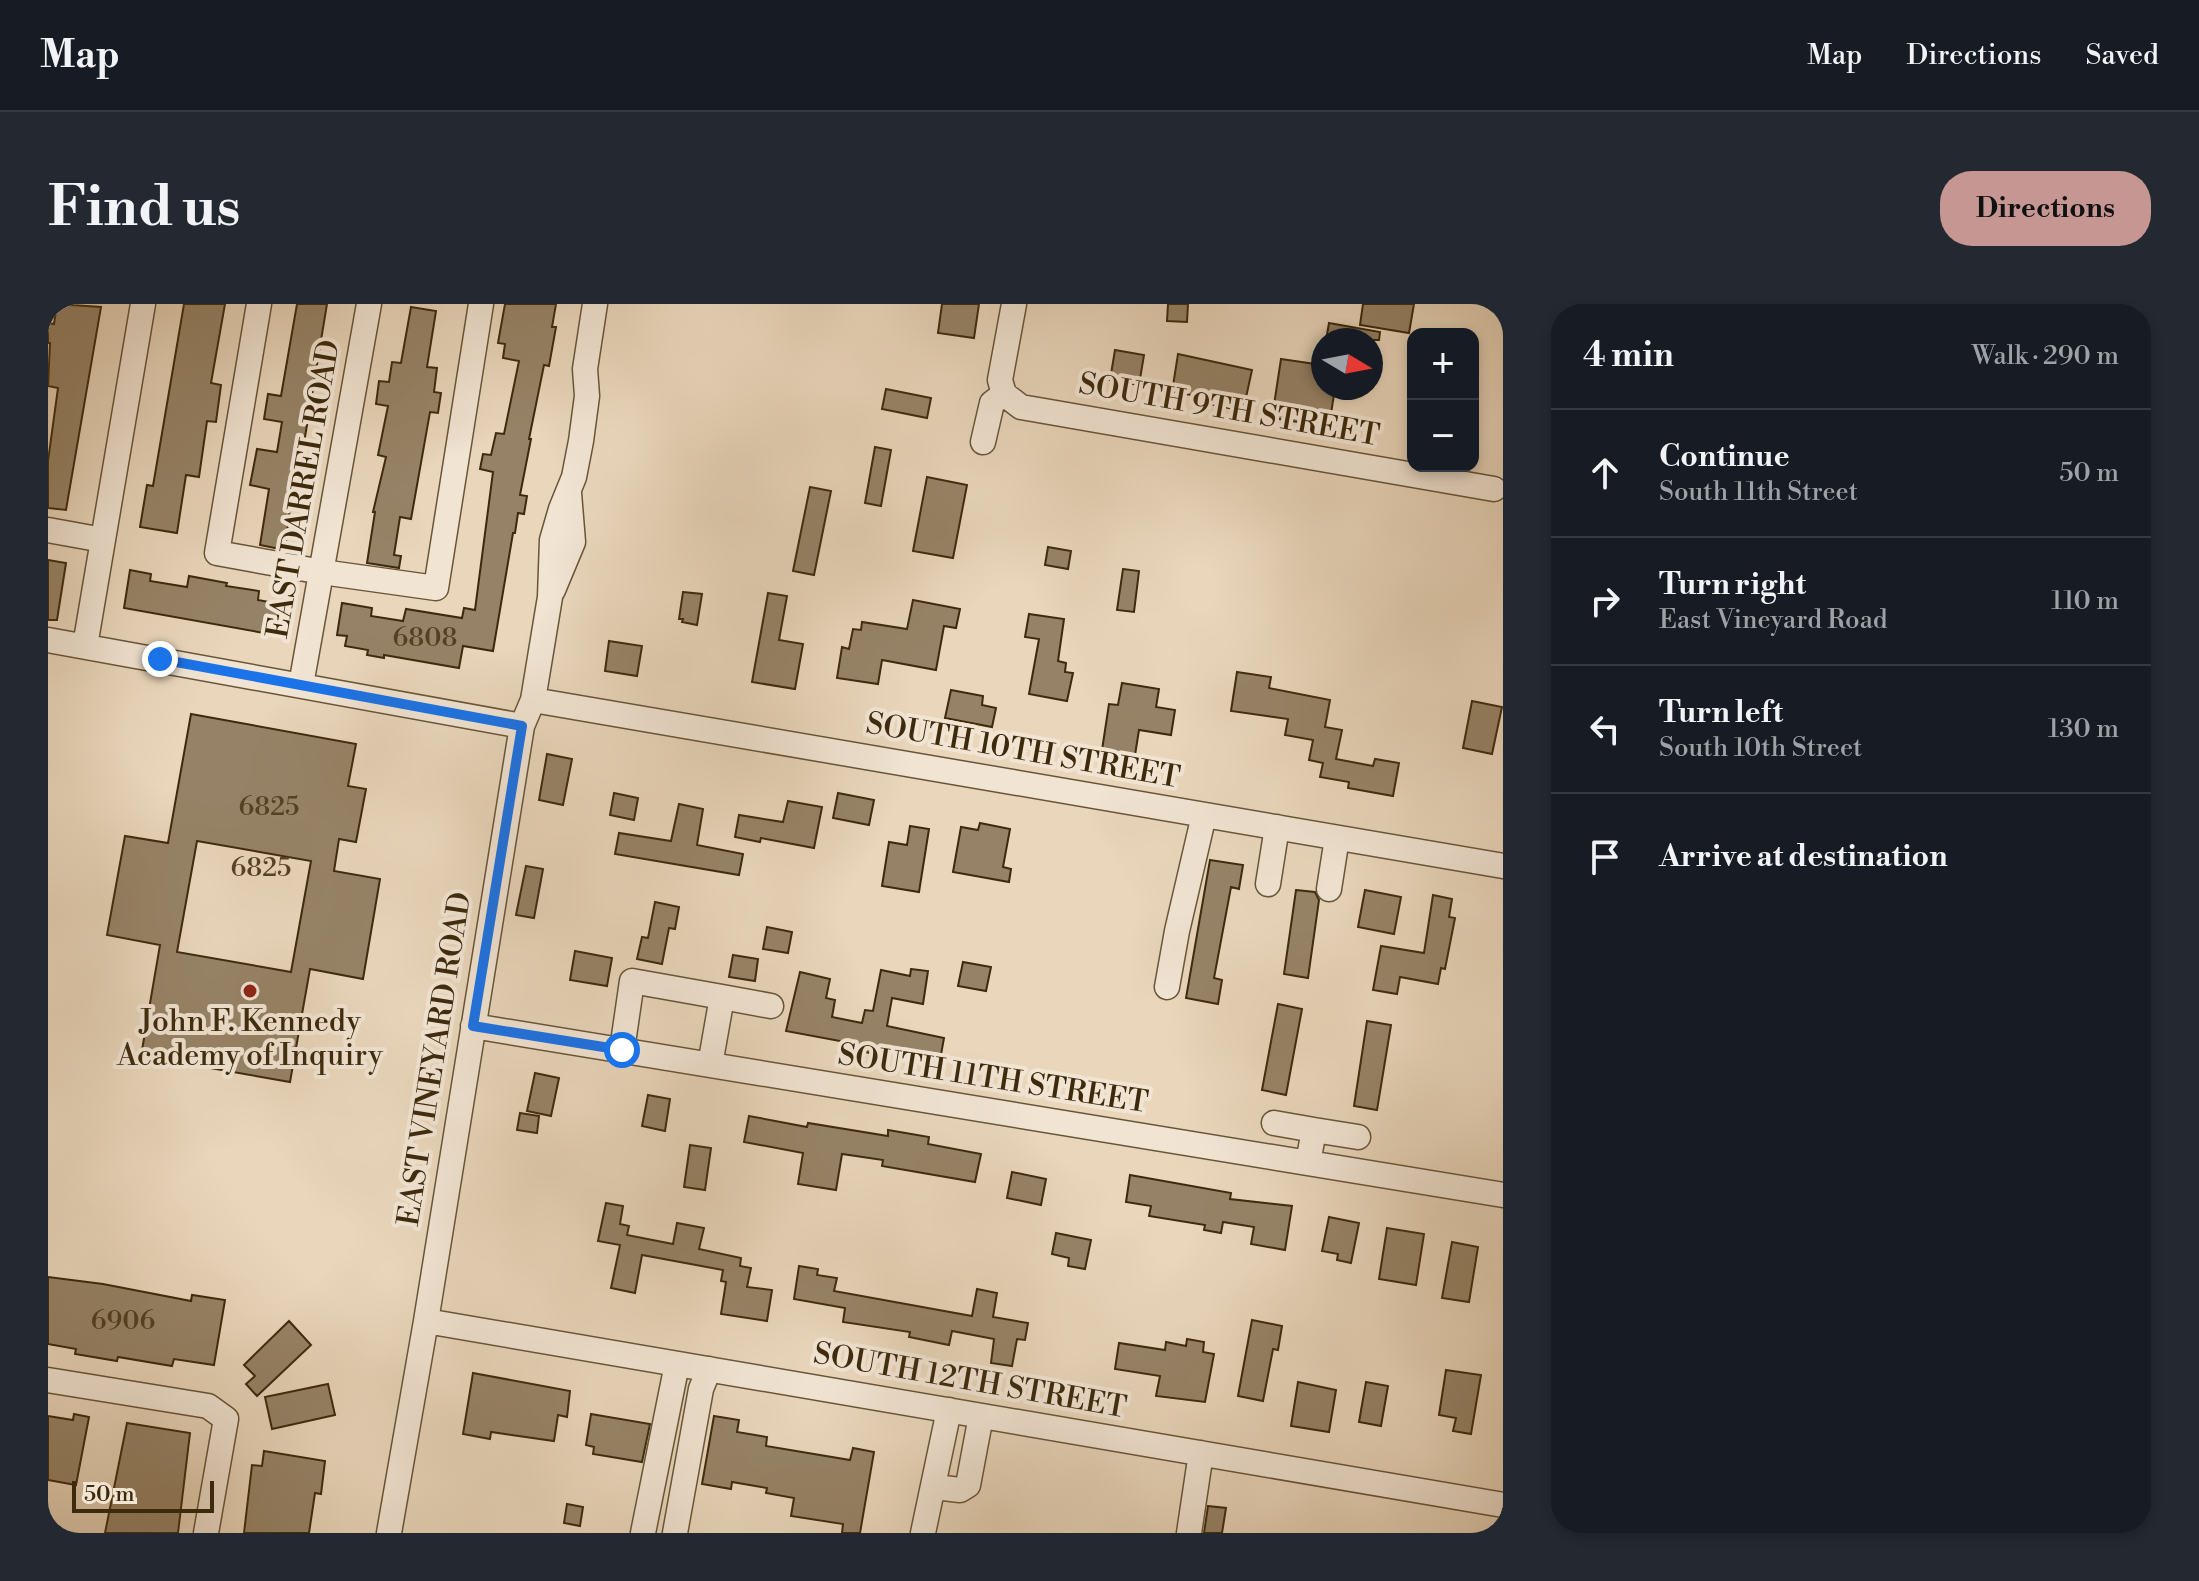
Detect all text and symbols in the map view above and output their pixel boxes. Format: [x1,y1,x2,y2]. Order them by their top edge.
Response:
text: Map [40,32,120,79]
text: Map [1807,38,1862,73]
text: Directions [1906,38,2041,73]
text: Saved [2085,38,2159,73]
button: Directions [1940,171,2151,246]
text: Find us [48,173,241,243]
north arrow [1311,328,1383,400]
map controls [1407,328,1479,472]
button: + [1407,328,1479,400]
text: 4 min [1583,335,1674,377]
street label: EAST DARREL ROAD [259,337,349,641]
text: Walk · 290 m [1972,340,2119,372]
street label: SOUTH 9TH STREET [1076,365,1382,455]
button: − [1407,400,1479,472]
text: Continue [1659,438,1790,476]
icon: ahead [1583,451,1627,495]
text: 50 m [2059,457,2119,489]
text: South 11th Street [1659,476,1858,508]
text: Turn right [1659,566,1806,604]
icon: right [1583,579,1627,623]
text: 110 m [2051,585,2119,617]
text: East Vineyard Road [1659,604,1888,636]
house number: 6808 [393,622,457,654]
route end [142,641,178,677]
text: Turn left [1659,694,1783,732]
street label: SOUTH 10TH STREET [863,705,1183,797]
icon: left [1583,707,1627,751]
text: 130 m [2048,713,2119,745]
text: South 10th Street [1659,732,1862,764]
house number: 6825 [239,791,299,823]
icon: arrive [1583,835,1627,879]
text: Arrive at destination [1659,838,1948,876]
house number: 6825 [231,852,291,884]
street label: EAST VINEYARD ROAD [390,889,480,1229]
marker: John F. Kennedy Academy of Inquiry [241,982,259,1000]
place label: John F. Kennedy Academy of Inquiry [116,1003,383,1075]
route start [604,1032,640,1068]
street label: SOUTH 11TH STREET [835,1036,1151,1122]
house number: 6906 [91,1305,155,1337]
street label: SOUTH 12TH STREET [811,1335,1129,1427]
scale bar [72,1477,214,1513]
text: 50 m [84,1481,135,1508]

